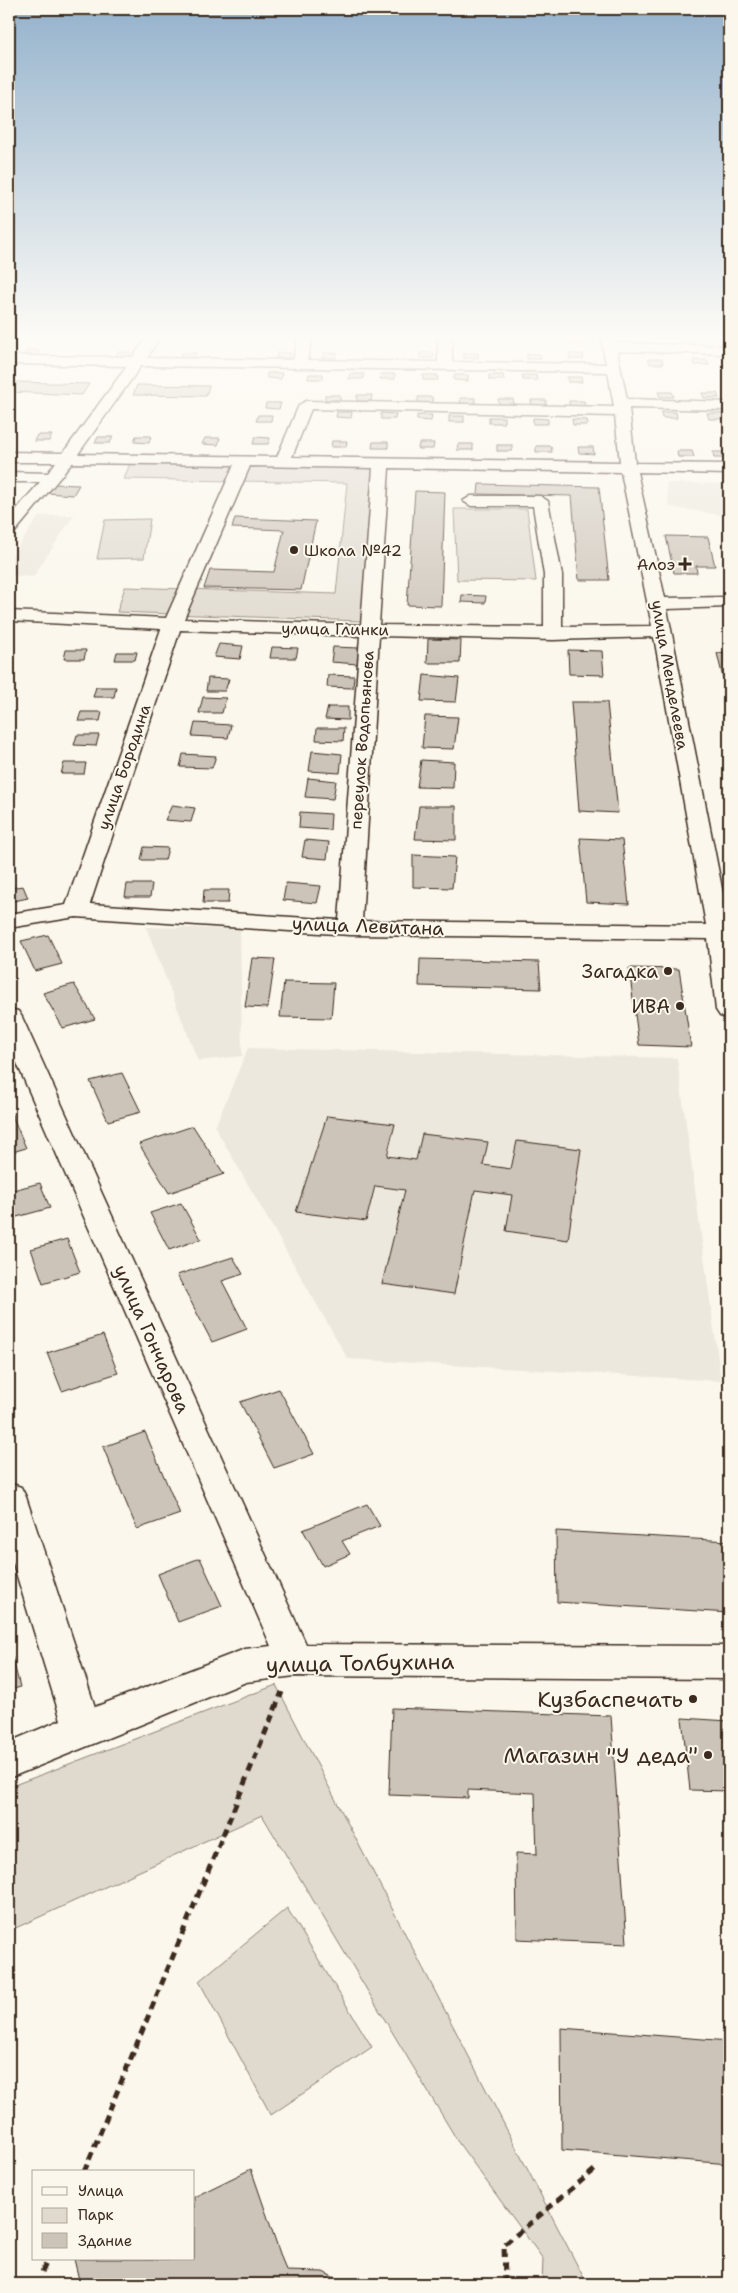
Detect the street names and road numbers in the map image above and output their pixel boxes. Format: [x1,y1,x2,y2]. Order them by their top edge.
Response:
street label: улица Менделеева [646,599,694,752]
street label: улица Глинки [281,618,389,640]
street label: переулок Водопьянова [345,650,379,830]
street label: улица Бородина [93,701,155,833]
street label: улица Левитана [291,911,445,941]
street label: улица Гончарова [108,1261,196,1417]
street label: улица Толбухина [266,1647,455,1679]

